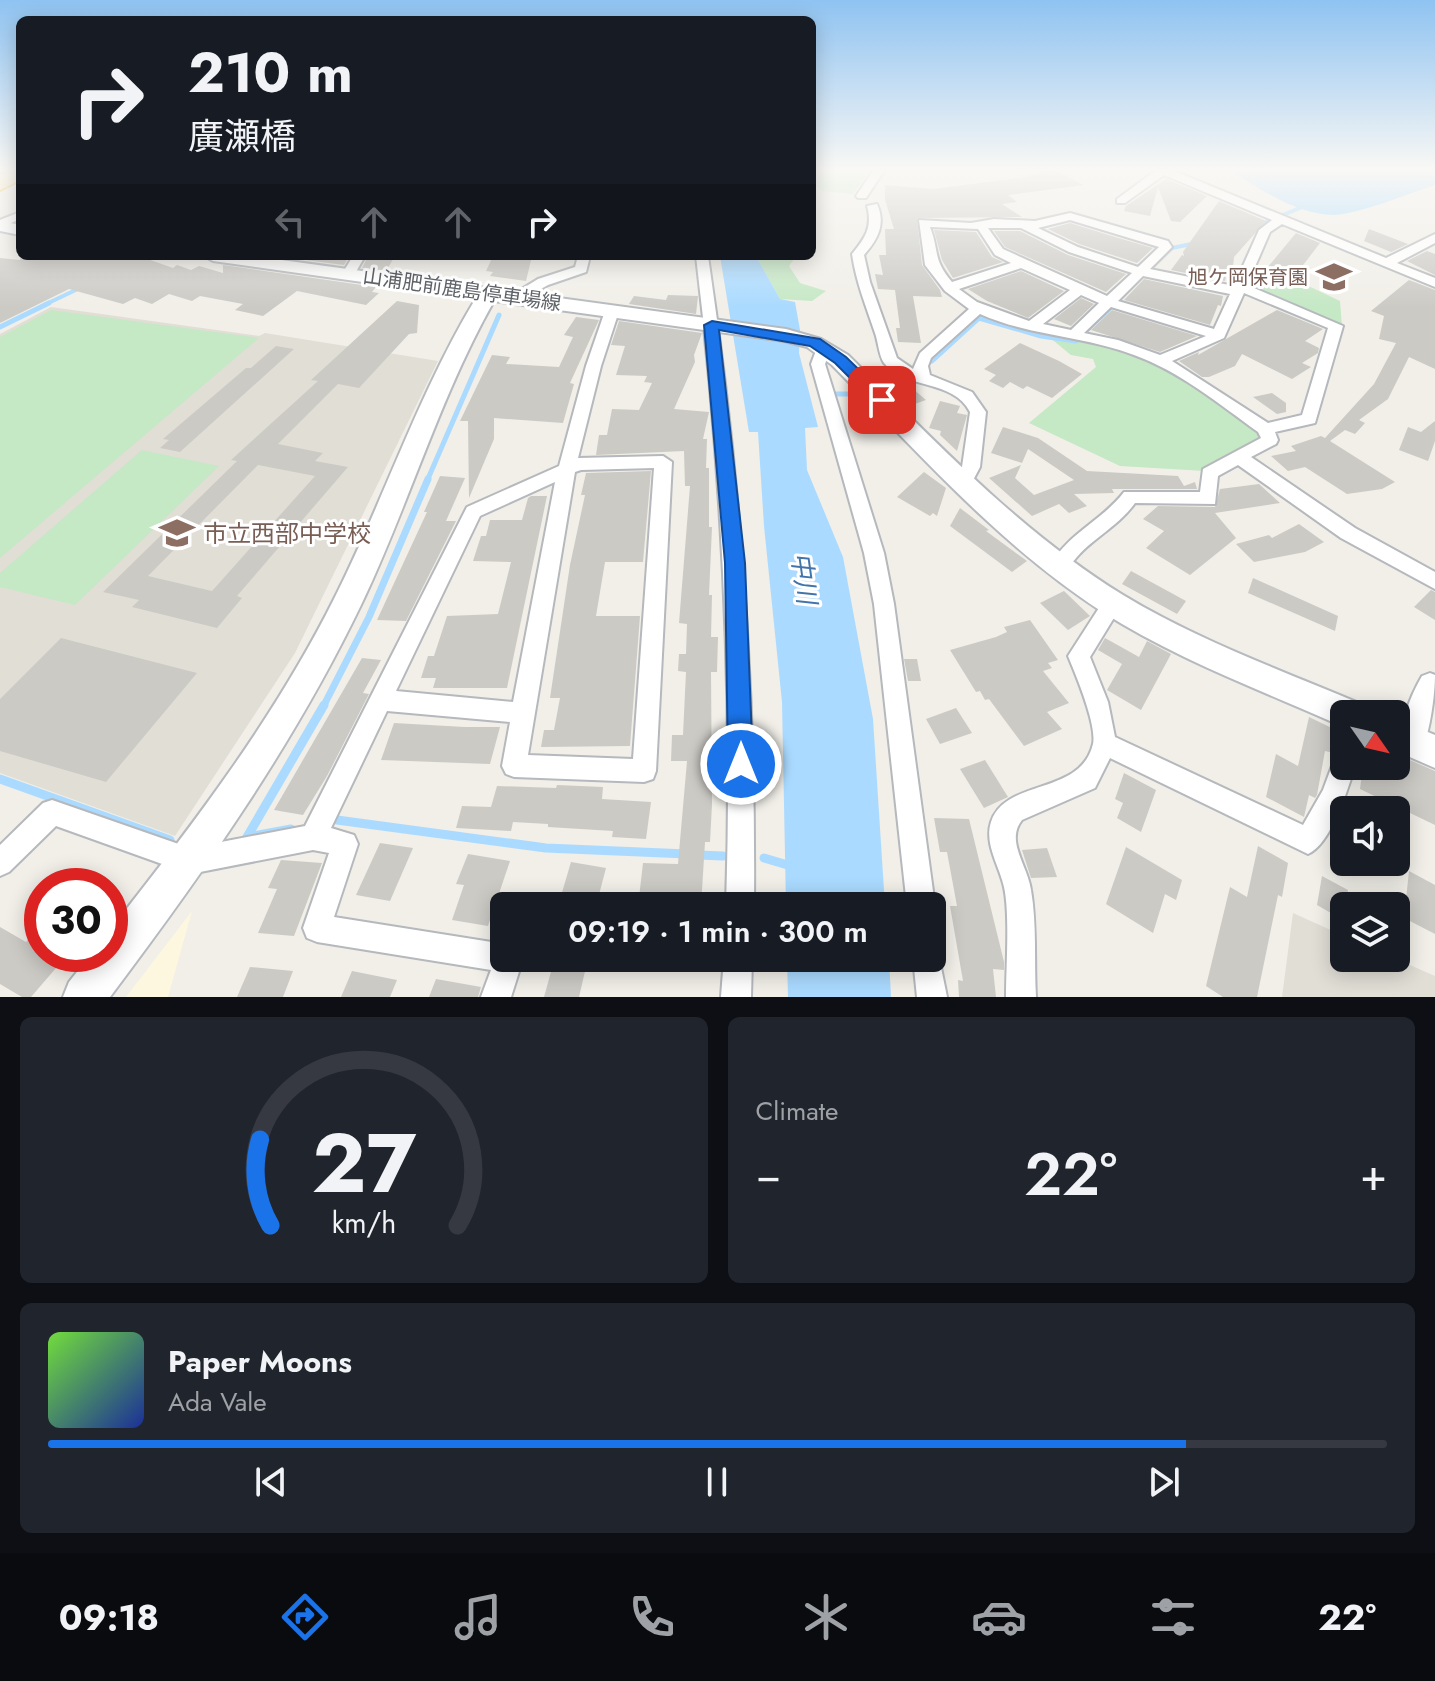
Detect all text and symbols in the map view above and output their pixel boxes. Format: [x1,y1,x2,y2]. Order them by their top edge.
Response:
text: 210 m [188,32,353,113]
icon: right [56,48,160,152]
text: 廣瀬橋 [188,110,296,162]
icon: left [268,200,312,244]
icon: ahead [352,200,396,244]
icon: ahead [436,200,480,244]
icon: right [520,200,564,244]
school or university icon: 旭ケ岡保育園 [1315,258,1353,296]
street label: 山浦肥前鹿島停車場線 [361,262,563,318]
place label: 旭ケ岡保育園 [1188,263,1308,292]
pin [848,366,916,434]
icon: arrive [860,378,904,422]
school or university icon: 市立西部中学校 [158,514,196,552]
place label: 市立西部中学校 [203,516,371,551]
water label: 中川 [782,550,827,609]
north arrow [1330,700,1410,780]
map controls [1330,700,1410,972]
position arrow [699,722,783,806]
button: sound [1330,796,1410,876]
speed limit sign: 30 [24,868,128,972]
button: layers [1330,892,1410,972]
text: 09:19 · 1 min · 300 m [568,910,868,953]
text: Climate [756,1092,838,1130]
text: 27 [311,1103,416,1223]
text: 22° [1024,1131,1117,1218]
text: − [756,1143,781,1207]
text: + [1360,1143,1387,1207]
text: km/h [331,1202,396,1244]
text: Paper Moons [168,1340,352,1383]
text: Ada Vale [168,1383,267,1421]
icon: previous [249,1460,293,1504]
icon: pause [695,1460,739,1504]
icon: next [1142,1460,1186,1504]
icon: directions [277,1589,333,1645]
icon: music [450,1589,506,1645]
icon: phone [624,1589,680,1645]
icon: climate [798,1589,854,1645]
icon: car [971,1589,1027,1645]
icon: filters [1145,1589,1201,1645]
text: 09:18 [59,1591,159,1643]
text: 22° [1318,1591,1376,1643]

